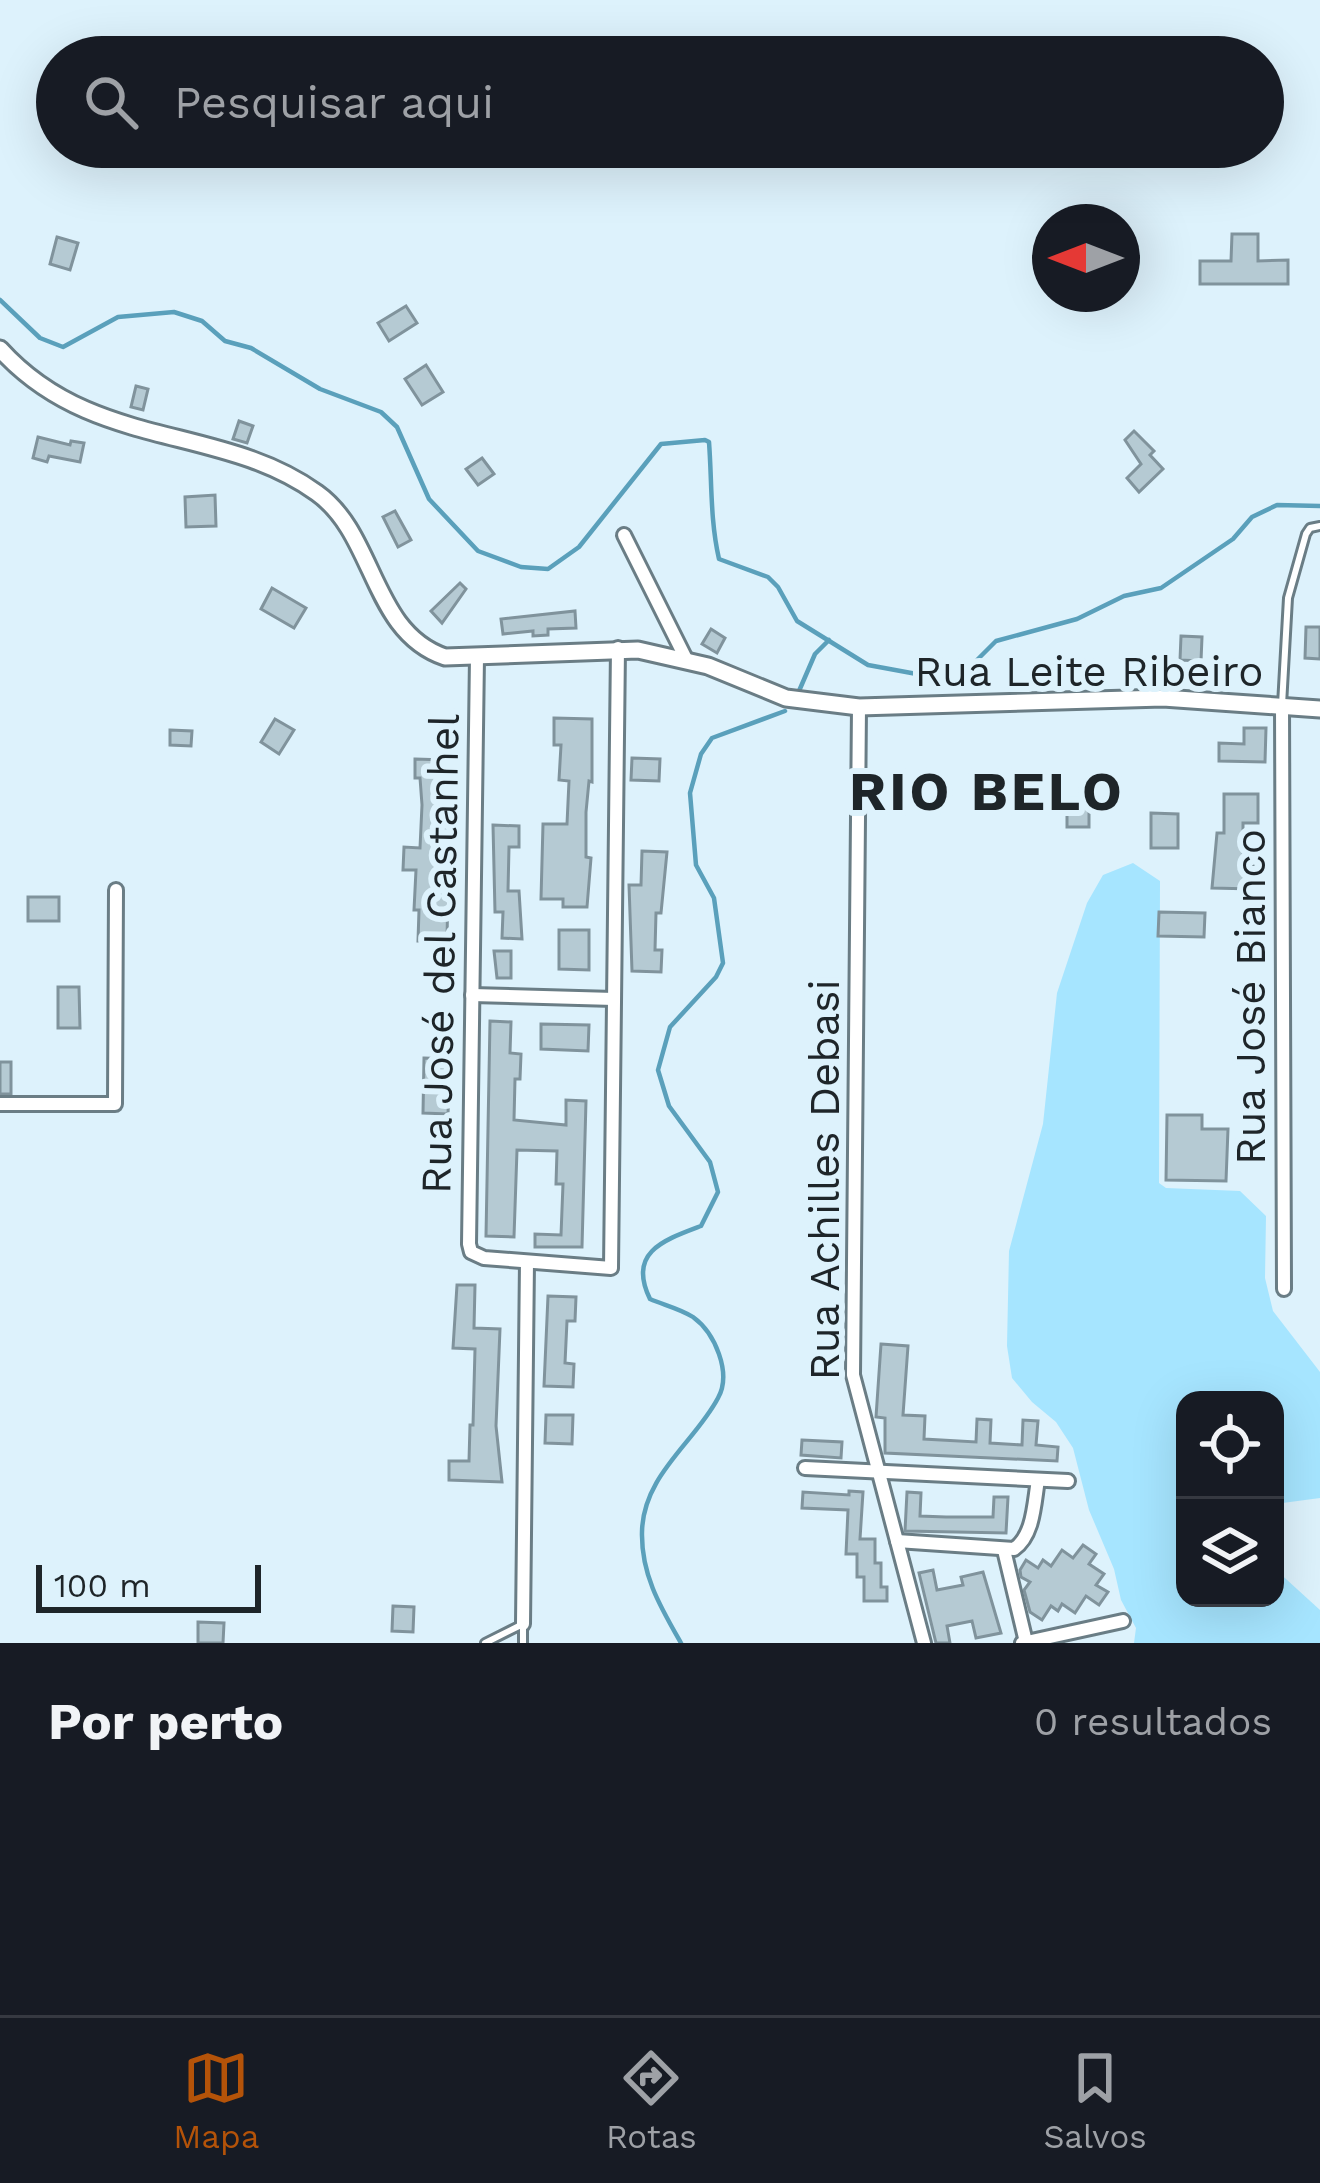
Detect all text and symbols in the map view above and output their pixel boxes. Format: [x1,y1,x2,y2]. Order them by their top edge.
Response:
search box [36,36,1284,168]
icon: search [78,69,144,135]
text: Pesquisar aqui [174,76,494,129]
north arrow [1032,204,1140,312]
street label: Rua Leite Ribeiro [915,647,1263,696]
street label: Rua José del Castanhel [411,713,469,1195]
district label: RIO BELO [849,760,1125,823]
street label: Rua José Bianco [1226,829,1275,1165]
street label: Rua Achilles Debasi [800,979,849,1381]
map controls [1176,1391,1284,1607]
button: locate [1176,1391,1284,1499]
button: layers [1176,1499,1284,1607]
scale bar [36,1559,261,1612]
text: 100 m [54,1566,151,1605]
text: Por perto [48,1692,283,1751]
text: 0 resultados [1034,1699,1272,1744]
tab: Mapa [173,2045,259,2156]
tab: Rotas [606,2045,697,2156]
tab: Salvos [1043,2045,1147,2156]

